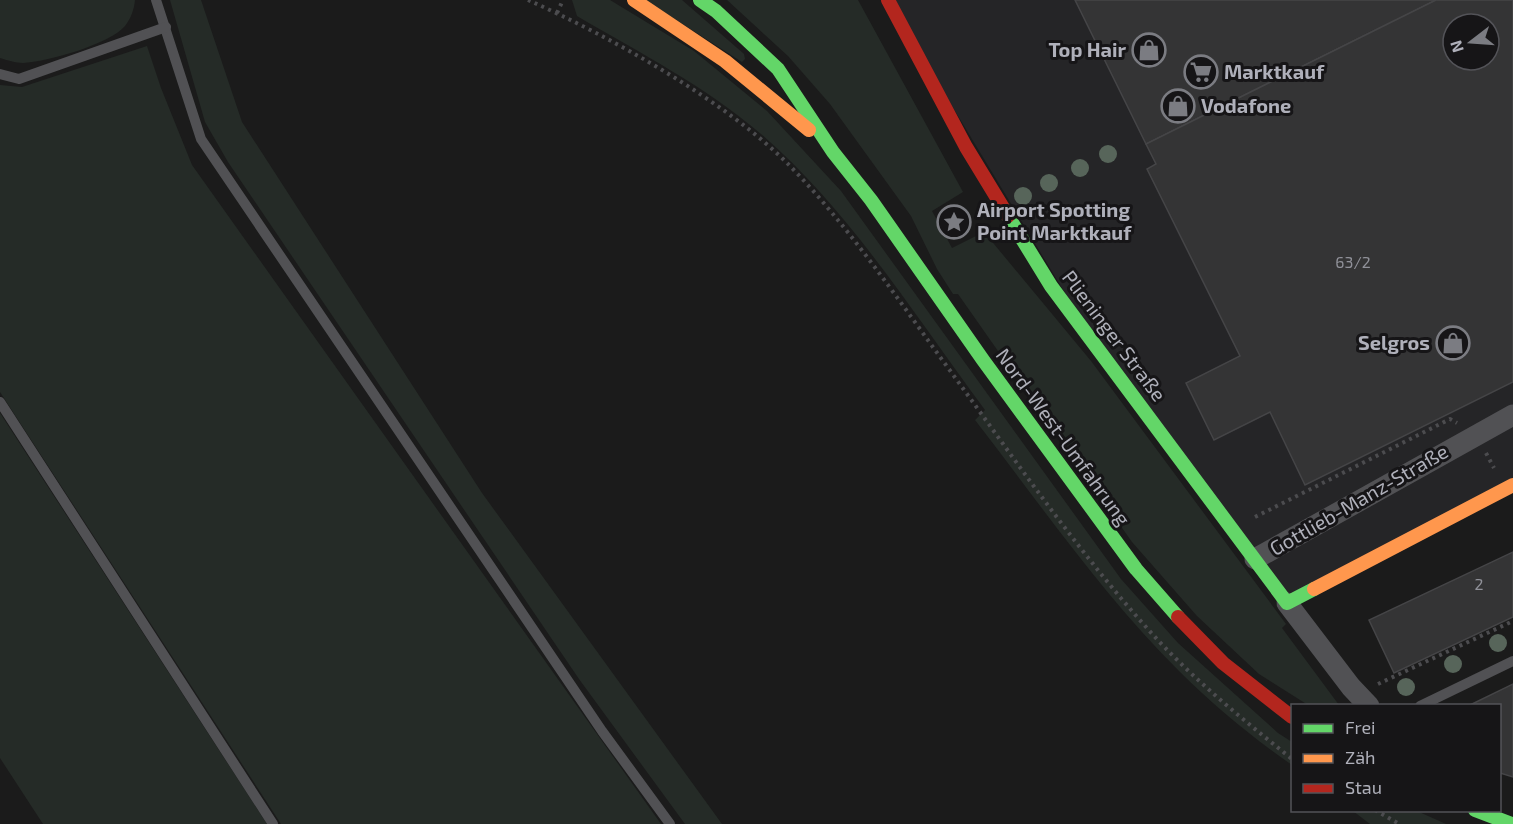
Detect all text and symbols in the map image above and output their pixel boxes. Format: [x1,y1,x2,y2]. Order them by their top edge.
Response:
north arrow [1441,12,1501,72]
shop icon: Top Hair [1131,32,1167,68]
place label: Top Hair [1049,37,1126,61]
text: N [1445,38,1467,55]
supermarket icon: Marktkauf [1183,54,1219,90]
place label: Marktkauf [1224,59,1325,83]
shop icon: Vodafone [1160,88,1196,124]
place label: Vodafone [1201,93,1291,117]
place label: Airport Spotting Point Marktkauf [977,197,1132,244]
place icon: Airport Spotting Point Marktkauf [936,204,972,240]
house number: 63/2 [1335,252,1371,271]
street label: Plieninger Straße [1058,265,1172,406]
shop icon: Selgros [1435,325,1471,361]
place label: Selgros [1358,330,1430,354]
street label: Nord-West-Umfahrung [992,343,1136,530]
street label: Gottlieb-Manz-Straße [1265,438,1452,560]
house number: 2 [1475,574,1484,593]
legend [1291,704,1501,812]
text: Frei [1345,716,1376,738]
text: Zäh [1345,746,1376,768]
text: Stau [1345,776,1382,798]

